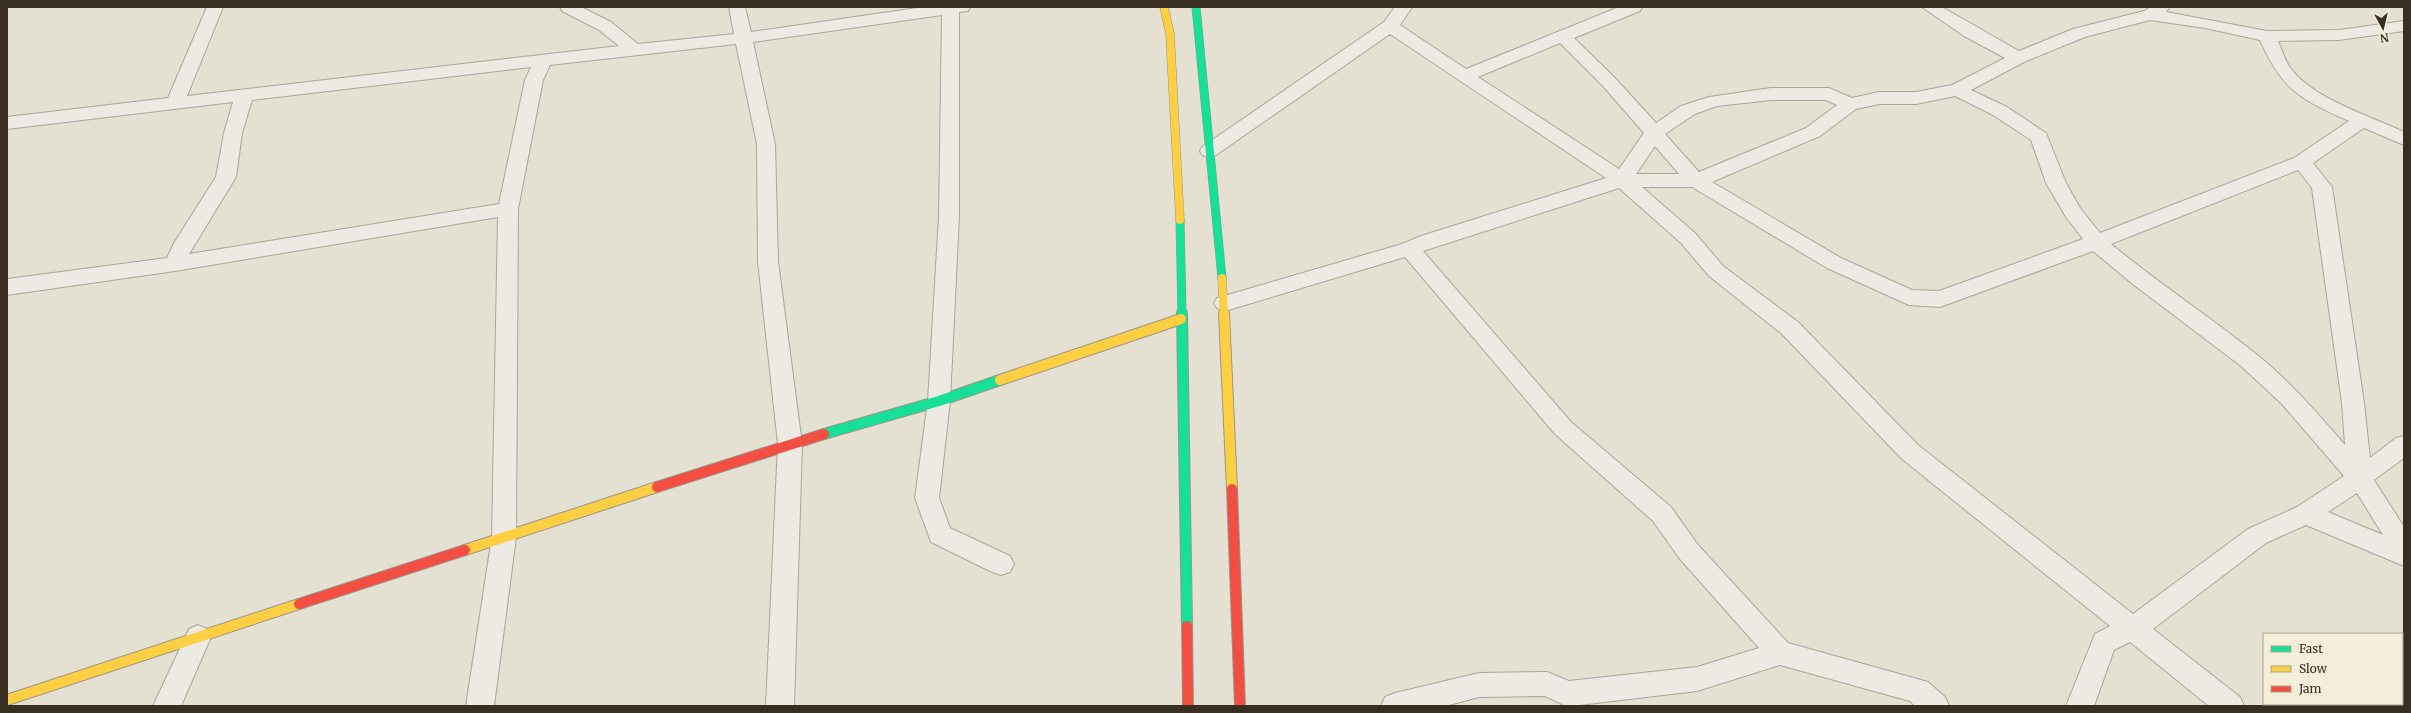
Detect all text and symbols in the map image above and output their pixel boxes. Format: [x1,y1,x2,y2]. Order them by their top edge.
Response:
north arrow [2363,8,2403,48]
text: N [2379,30,2390,45]
legend [2263,633,2403,705]
text: Fast [2299,641,2323,656]
text: Slow [2299,661,2328,676]
text: Jam [2298,681,2322,696]

